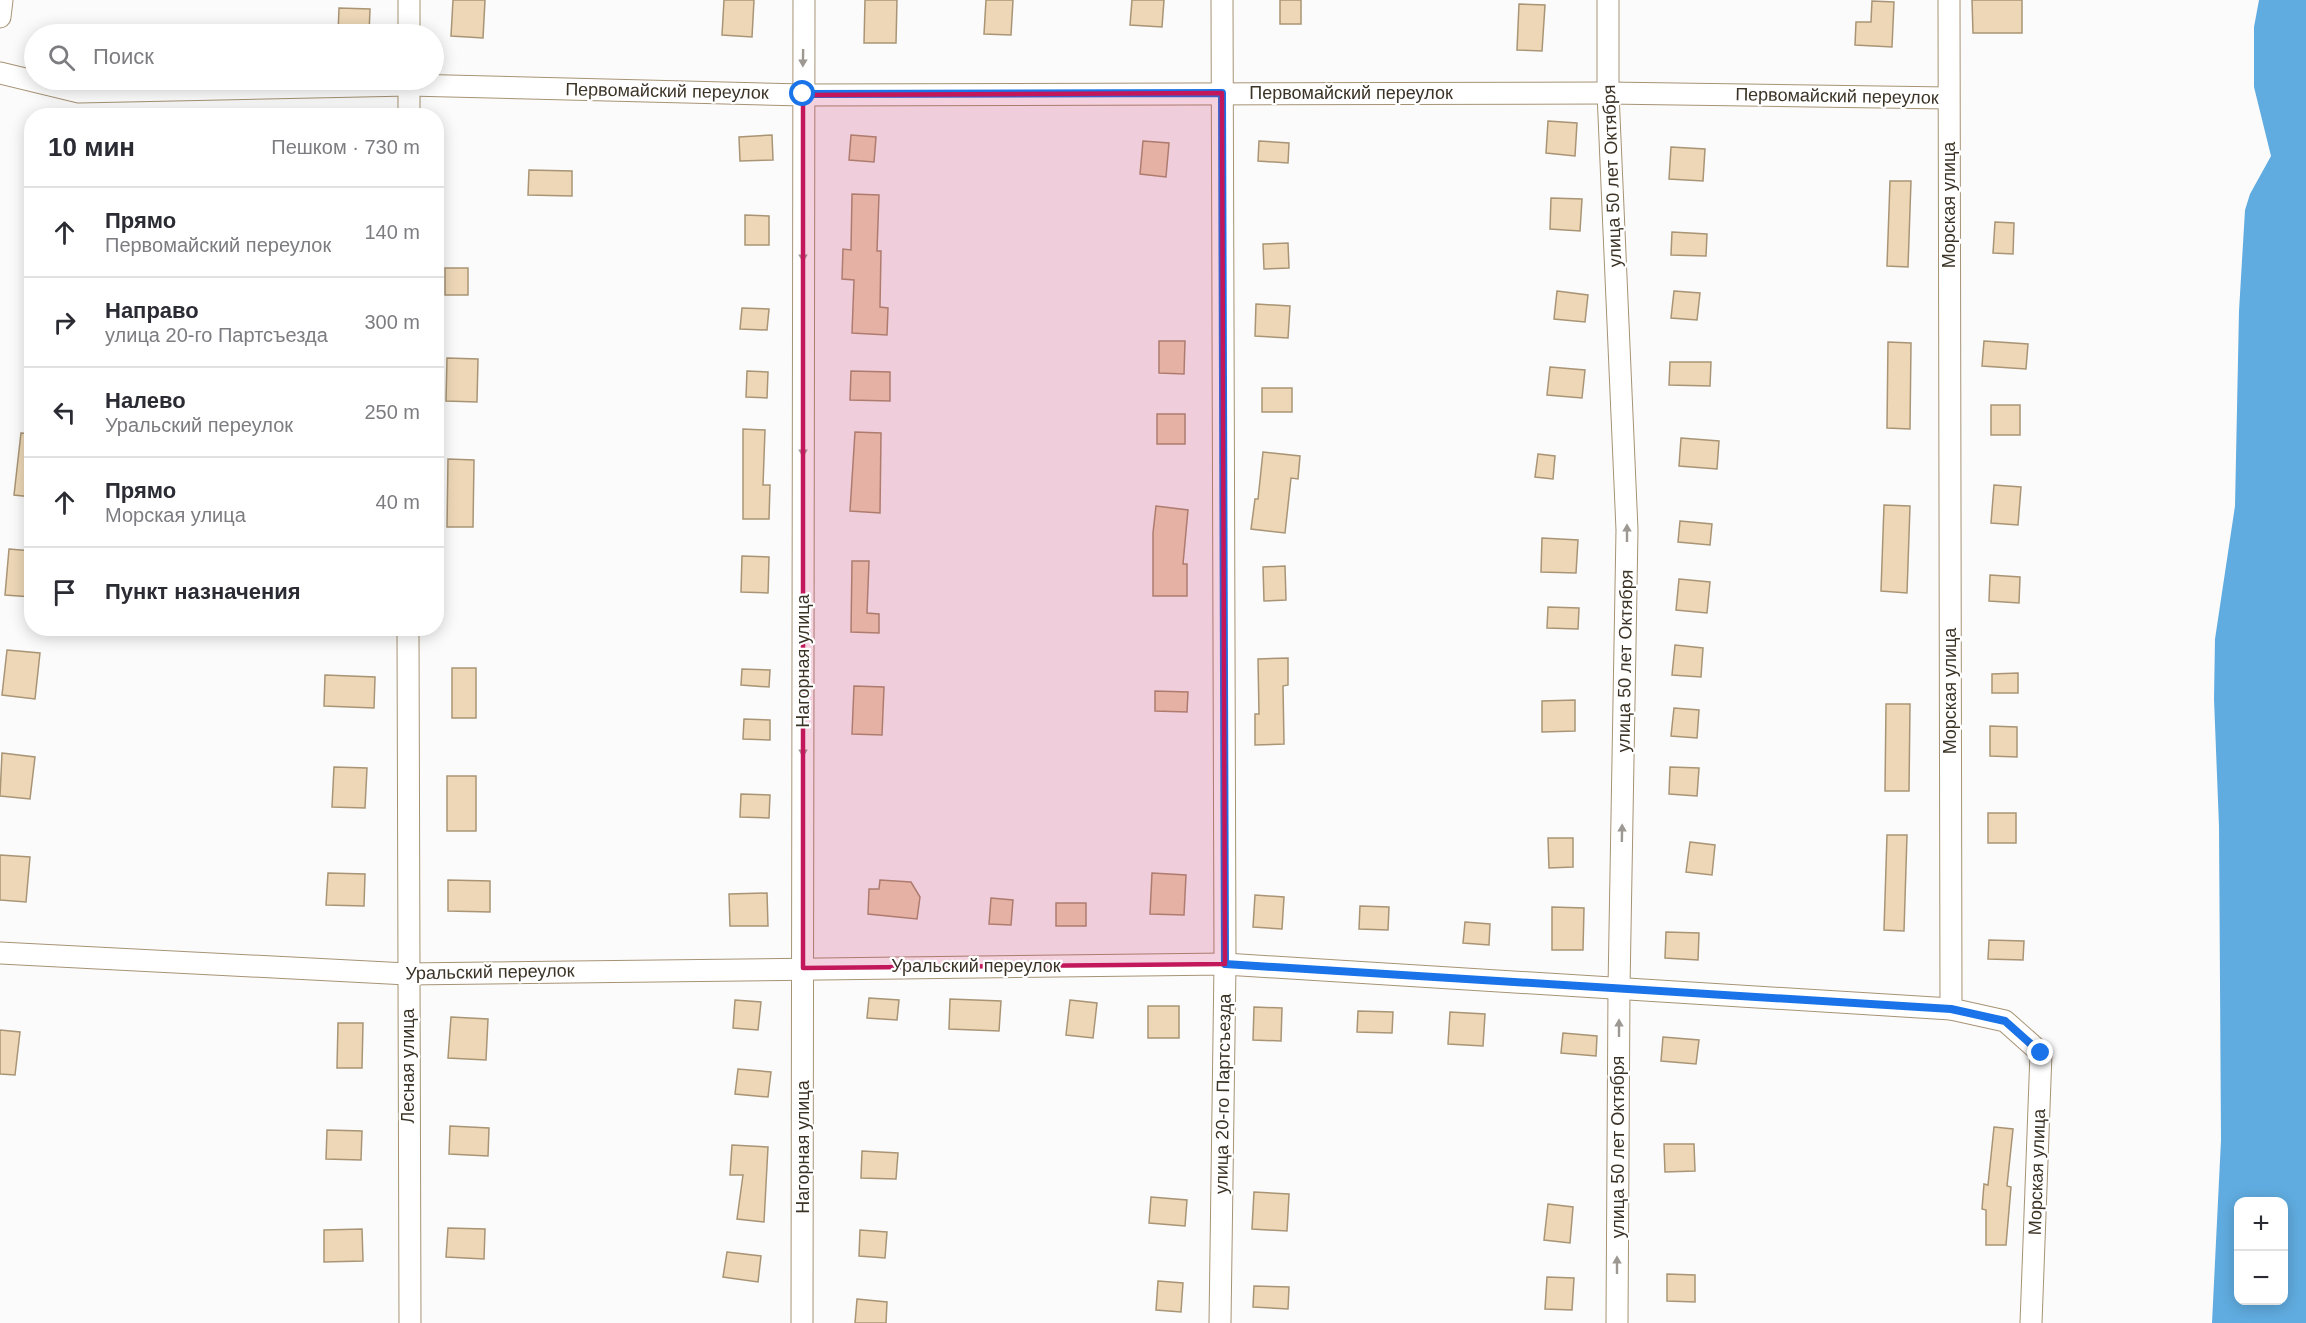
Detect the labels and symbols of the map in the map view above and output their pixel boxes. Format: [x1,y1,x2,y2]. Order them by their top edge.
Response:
one-way arrow [798,49,808,68]
street label: Первомайский переулок [565,79,769,103]
route start [789,80,815,106]
street label: Первомайский переулок [1249,83,1453,103]
street label: улица 50 лет Октября [1599,84,1625,268]
street label: Первомайский переулок [1735,84,1939,108]
street label: Морская улица [1939,141,1959,268]
one-way arrow [798,244,808,263]
one-way arrow [798,439,808,458]
one-way arrow [1622,523,1632,542]
street label: улица 50 лет Октября [1613,570,1637,752]
street label: Нагорная улица [793,593,813,728]
street label: Морская улица [1940,627,1960,754]
one-way arrow [798,739,808,758]
one-way arrow [1617,823,1627,842]
street label: Уральский переулок [891,956,1061,976]
street label: Уральский переулок [405,961,575,983]
street label: улица 20-го Партсъезда [1211,993,1235,1194]
street label: Лесная улица [398,1008,418,1124]
one-way arrow [1614,1018,1624,1037]
route end [2027,1039,2053,1065]
street label: улица 50 лет Октября [1608,1056,1628,1238]
street label: Нагорная улица [793,1079,813,1214]
street label: Морская улица [2025,1107,2049,1236]
one-way arrow [1612,1255,1622,1274]

